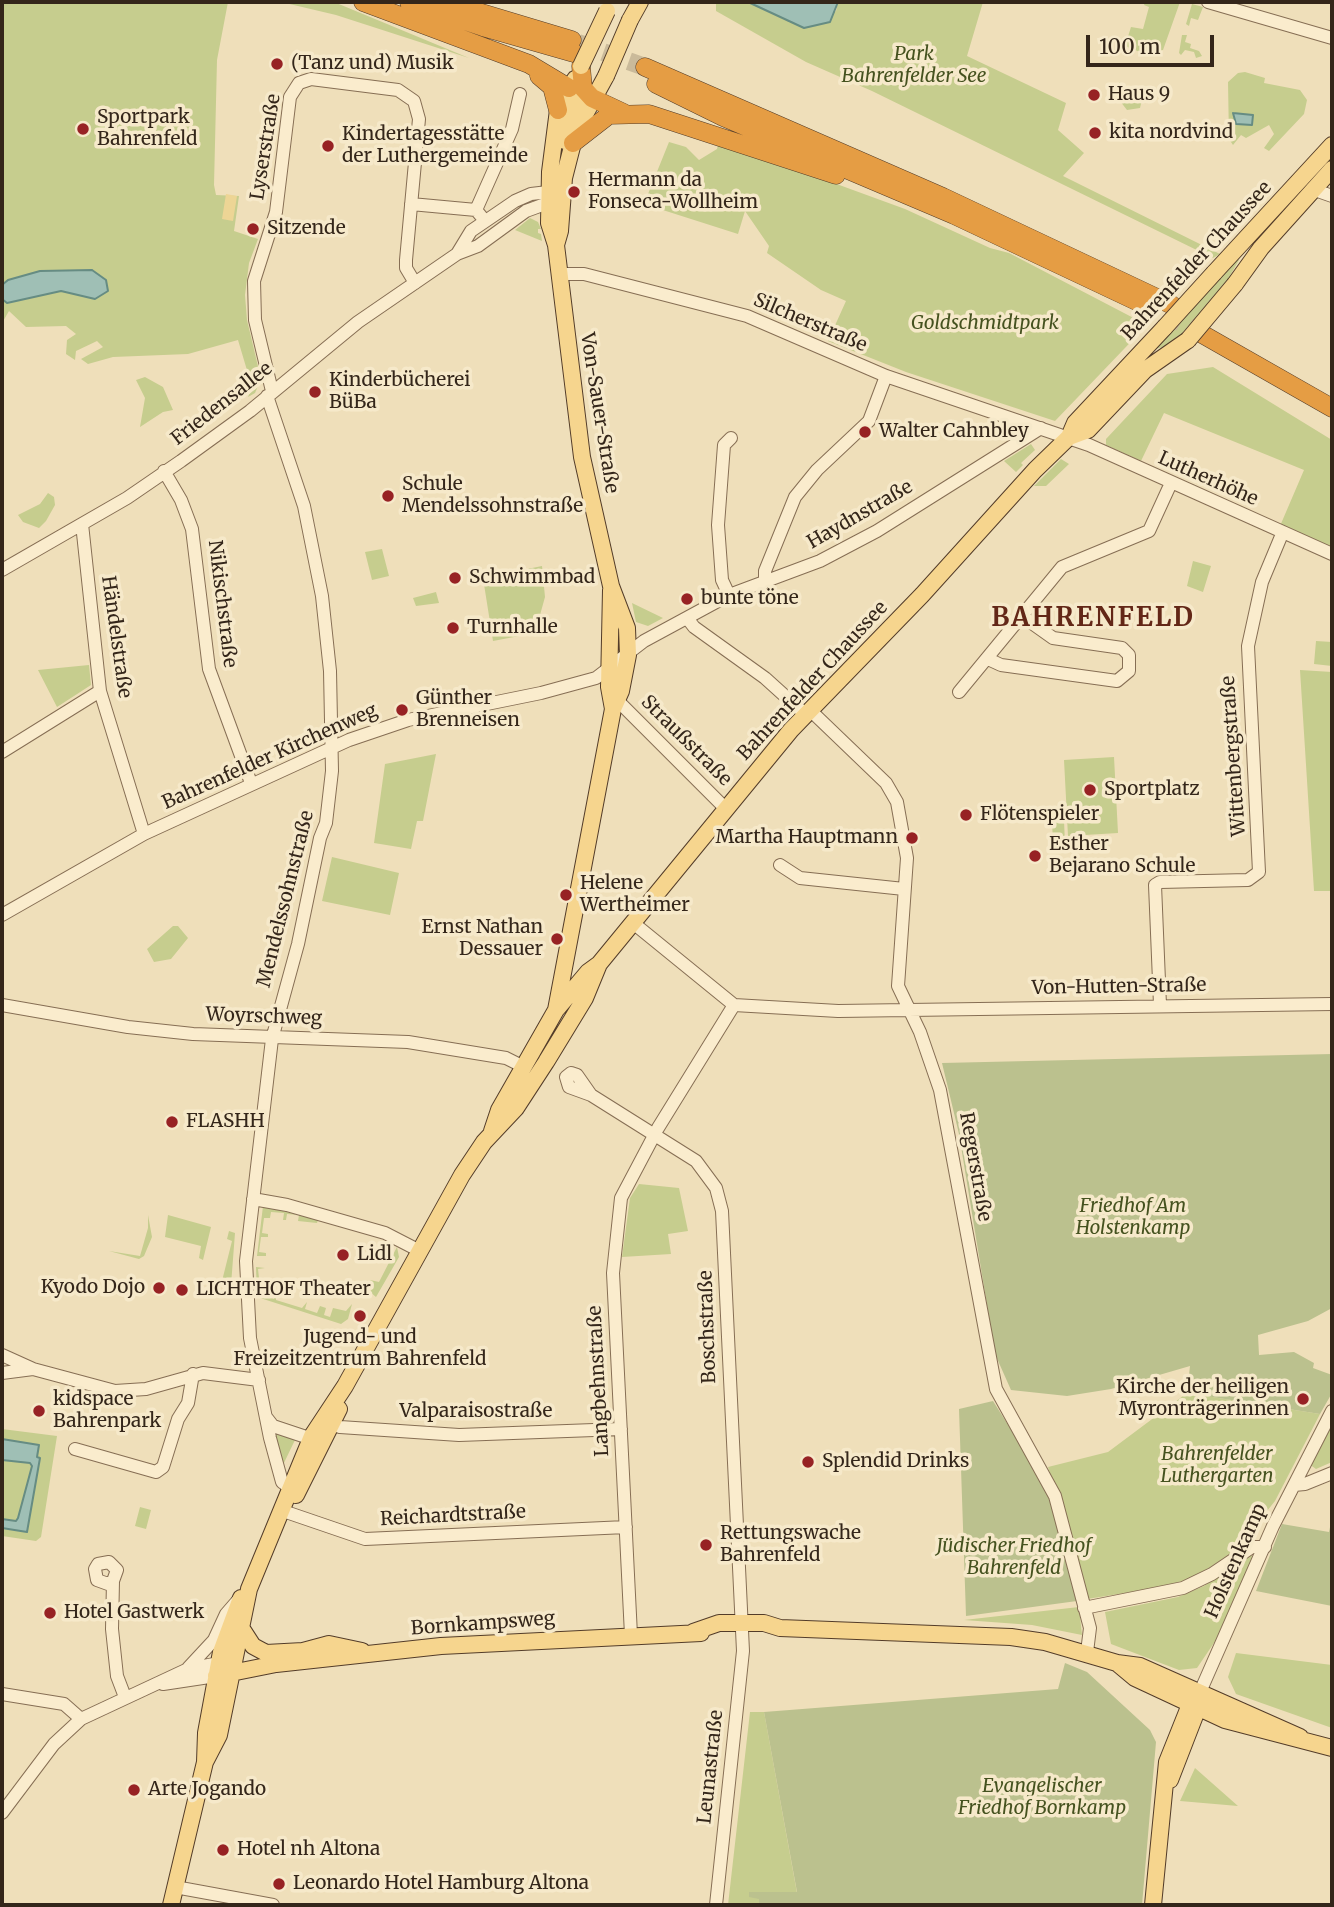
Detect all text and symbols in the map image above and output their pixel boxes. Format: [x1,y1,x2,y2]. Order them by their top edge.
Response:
scale bar [1089,21,1217,65]
text: 100 m [1099,33,1161,60]
park label: Park Bahrenfelder See [842,44,986,88]
place label: (Tanz und) Musik [291,53,454,75]
marker: (Tanz und) Musik [269,56,285,72]
place label: Haus 9 [1108,84,1170,106]
marker: Haus 9 [1086,87,1102,103]
street label: Lyserstraße [246,92,286,202]
place label: Sportpark Bahrenfeld [97,107,198,151]
marker: Sportpark Bahrenfeld [75,121,91,137]
place label: kita nordvind [1109,122,1233,144]
place label: Kindertagesstätte der Luthergemeinde [342,124,528,168]
marker: kita nordvind [1087,125,1103,141]
marker: Kindertagesstätte der Luthergemeinde [320,138,336,154]
place label: Hermann da Fonseca-Wollheim [588,170,758,214]
street label: Bahrenfelder Chaussee [1117,177,1277,345]
marker: Hermann da Fonseca-Wollheim [566,184,582,200]
place label: Sitzende [267,218,346,240]
marker: Sitzende [245,221,261,237]
street label: Silcherstraße [750,289,870,357]
park label: Goldschmidtpark [911,313,1059,335]
street label: Von-Sauer-Straße [575,331,623,495]
street label: Friedensallee [167,357,277,451]
place label: Kinderbücherei BüBa [329,370,470,414]
marker: Kinderbücherei BüBa [307,384,323,400]
place label: Walter Cahnbley [879,421,1029,443]
marker: Walter Cahnbley [857,424,873,440]
street label: Lutherhöhe [1155,447,1261,511]
place label: Schule Mendelssohnstraße [402,474,583,518]
street label: Haydnstraße [803,476,917,554]
marker: Schule Mendelssohnstraße [380,488,396,504]
street label: Nikischstraße [203,539,241,669]
place label: Schwimmbad [469,567,595,589]
marker: Schwimmbad [447,570,463,586]
street label: Händelstraße [96,574,136,700]
place label: bunte töne [701,588,799,610]
marker: bunte töne [679,591,695,607]
street label: Bahrenfelder Chaussee [733,597,893,765]
district label: BAHRENFELD [992,603,1194,635]
place label: Turnhalle [467,617,558,639]
marker: Turnhalle [445,620,461,636]
street label: Wittenbergstraße [1217,675,1251,837]
place label: Günther Brenneisen [416,688,520,732]
street label: Straußstraße [636,691,736,791]
street label: Bahrenfelder Kirchenweg [159,699,381,815]
marker: Günther Brenneisen [394,702,410,718]
place label: Sportplatz [1104,779,1200,801]
marker: Sportplatz [1082,782,1098,798]
place label: Flötenspieler [980,804,1099,826]
marker: Flötenspieler [958,807,974,823]
street label: Mendelssohnstraße [253,808,319,990]
place label: Martha Hauptmann [716,827,898,849]
marker: Martha Hauptmann [904,830,920,846]
place label: Esther Bejarano Schule [1049,834,1195,878]
marker: Esther Bejarano Schule [1027,848,1043,864]
place label: Helene Wertheimer [580,873,690,917]
marker: Helene Wertheimer [558,887,574,903]
place label: Ernst Nathan Dessauer [421,917,543,961]
marker: Ernst Nathan Dessauer [549,931,565,947]
street label: Von-Hutten-Straße [1031,974,1207,1000]
street label: Woyrschweg [205,1004,323,1030]
place label: FLASHH [186,1111,265,1133]
street label: Regerstraße [954,1111,996,1223]
marker: FLASHH [164,1114,180,1130]
park label: Friedhof Am Holstenkamp [1076,1196,1190,1240]
place label: Lidl [357,1244,392,1266]
marker: Lidl [335,1247,351,1263]
street label: Boschstraße [695,1270,721,1384]
place label: Kyodo Dojo [41,1277,145,1299]
place label: LICHTHOF Theater [196,1279,371,1301]
marker: Kyodo Dojo [151,1280,167,1296]
marker: LICHTHOF Theater [174,1282,190,1298]
street label: Langbehnstraße [584,1305,614,1457]
marker: Jugend- und Freizeitzentrum Bahrenfeld [352,1308,368,1324]
place label: Jugend- und Freizeitzentrum Bahrenfeld [234,1327,486,1371]
place label: Kirche der heiligen Myronträgerinnen [1116,1377,1289,1421]
place label: kidspace Bahrenpark [53,1389,161,1433]
marker: Kirche der heiligen Myronträgerinnen [1295,1391,1311,1407]
street label: Valparaisostraße [400,1401,552,1423]
marker: kidspace Bahrenpark [31,1403,47,1419]
park label: Bahrenfelder Luthergarten [1161,1444,1273,1488]
place label: Splendid Drinks [822,1451,969,1473]
marker: Splendid Drinks [800,1454,816,1470]
street label: Holstenkamp [1201,1500,1271,1622]
street label: Reichardtstraße [380,1501,526,1531]
place label: Rettungswache Bahrenfeld [720,1523,861,1567]
park label: Jüdischer Friedhof Bahrenfeld [936,1536,1092,1580]
marker: Rettungswache Bahrenfeld [698,1537,714,1553]
place label: Hotel Gastwerk [64,1602,204,1624]
marker: Hotel Gastwerk [42,1605,58,1621]
street label: Bornkampsweg [410,1608,556,1640]
street label: Leunastraße [694,1709,728,1825]
park label: Evangelischer Friedhof Bornkamp [958,1776,1126,1820]
place label: Arte Jogando [148,1779,266,1801]
marker: Arte Jogando [126,1782,142,1798]
place label: Hotel nh Altona [237,1839,380,1861]
marker: Hotel nh Altona [215,1842,231,1858]
place label: Leonardo Hotel Hamburg Altona [293,1873,589,1895]
marker: Leonardo Hotel Hamburg Altona [271,1876,287,1892]

